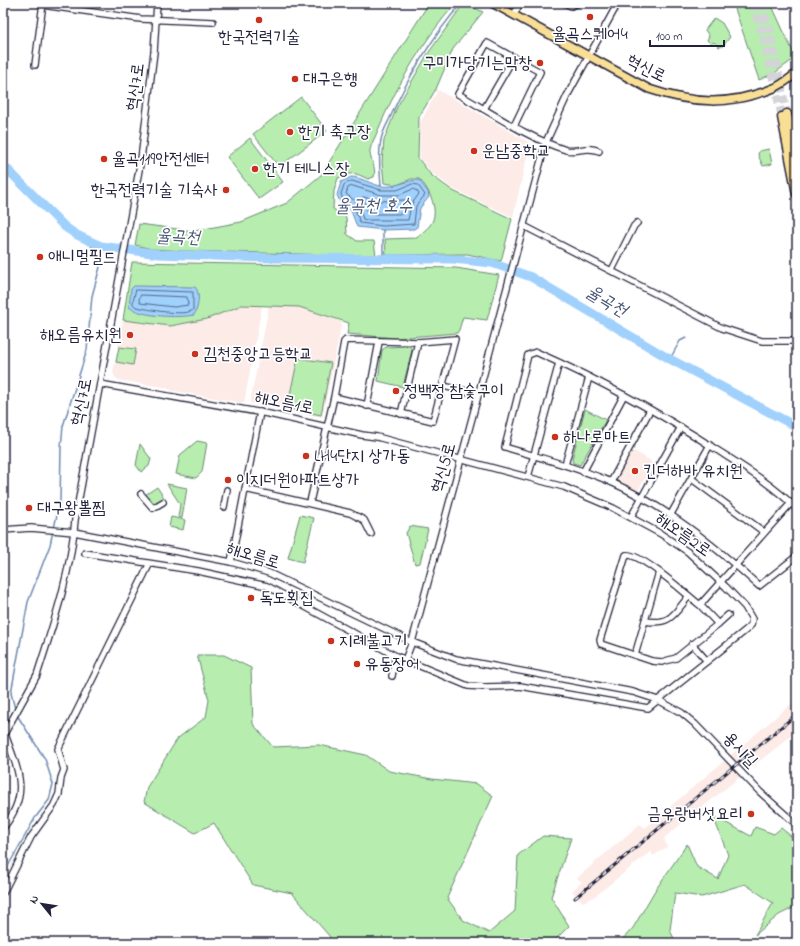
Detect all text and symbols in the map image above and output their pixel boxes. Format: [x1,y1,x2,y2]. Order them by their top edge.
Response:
marker: 율곡스퀘어4 [585,12,595,22]
marker: 한국전력기술 [254,15,264,25]
place label: 율곡스퀘어4 [552,22,628,47]
scale bar [650,22,724,48]
place label: 한국전력기술 [218,25,300,50]
text: 100 m [656,28,683,46]
street label: 혁신로 [622,49,670,89]
place label: 구미가당기는막창 [423,51,532,76]
marker: 구미가당기는막창 [535,58,545,68]
street label: 혁신7로 [121,62,151,112]
place label: 대구은행 [303,67,358,92]
marker: 대구은행 [290,74,300,84]
place label: 한기 축구장 [298,120,371,145]
marker: 한기 축구장 [285,127,295,137]
place label: 운남중학교 [482,139,550,164]
marker: 운남중학교 [469,146,479,156]
place label: 율곡119안전센터 [112,147,210,172]
marker: 율곡119안전센터 [99,154,109,164]
place label: 한기 테니스장 [263,157,350,182]
marker: 한기 테니스장 [250,164,260,174]
place label: 한국전력기술 기숙사 [91,178,218,203]
marker: 한국전력기술 기숙사 [221,185,231,195]
water label: 율곡천 호수 [336,194,413,220]
water label: 율곡천 [156,224,202,252]
place label: 애니멀필드 [48,245,116,270]
marker: 애니멀필드 [35,252,45,262]
water label: 율곡천 [581,280,633,325]
place label: 해오름유치원 [40,323,122,348]
marker: 해오름유치원 [125,330,135,340]
place label: 김천중앙고등학교 [203,342,312,367]
marker: 김천중앙고등학교 [190,349,200,359]
street label: 혁신7로 [65,376,99,428]
place label: 정백정 참숯구이 [404,379,504,404]
street label: 해오름1로 [252,385,316,421]
marker: 정백정 참숯구이 [391,386,401,396]
place label: 하나로마트 [563,425,631,450]
marker: 하나로마트 [550,432,560,442]
street label: 혁신5로 [425,440,463,496]
place label: LH4단지 상가동 [314,444,410,469]
marker: LH4단지 상가동 [301,451,311,461]
place label: 킨더하바 유치원 [643,459,743,484]
marker: 킨더하바 유치원 [630,466,640,476]
place label: 이지더원아파트상가 [236,468,359,493]
marker: 이지더원아파트상가 [223,475,233,485]
place label: 대구왕뽈찜 [37,496,106,521]
marker: 대구왕뽈찜 [24,503,34,513]
street label: 해오름2로 [650,507,716,563]
street label: 해오름로 [223,536,283,576]
place label: 독도횟집 [259,586,314,611]
marker: 독도횟집 [246,593,256,603]
place label: 지례불고기 [339,629,407,654]
marker: 지례불고기 [326,636,336,646]
place label: 유동장어 [365,652,420,677]
marker: 유동장어 [352,659,362,669]
street label: 용시길 [717,726,763,774]
place label: 금우랑버섯요리 [647,802,743,827]
marker: 금우랑버섯요리 [746,809,756,819]
north arrow [22,884,62,924]
text: N [25,892,43,907]

